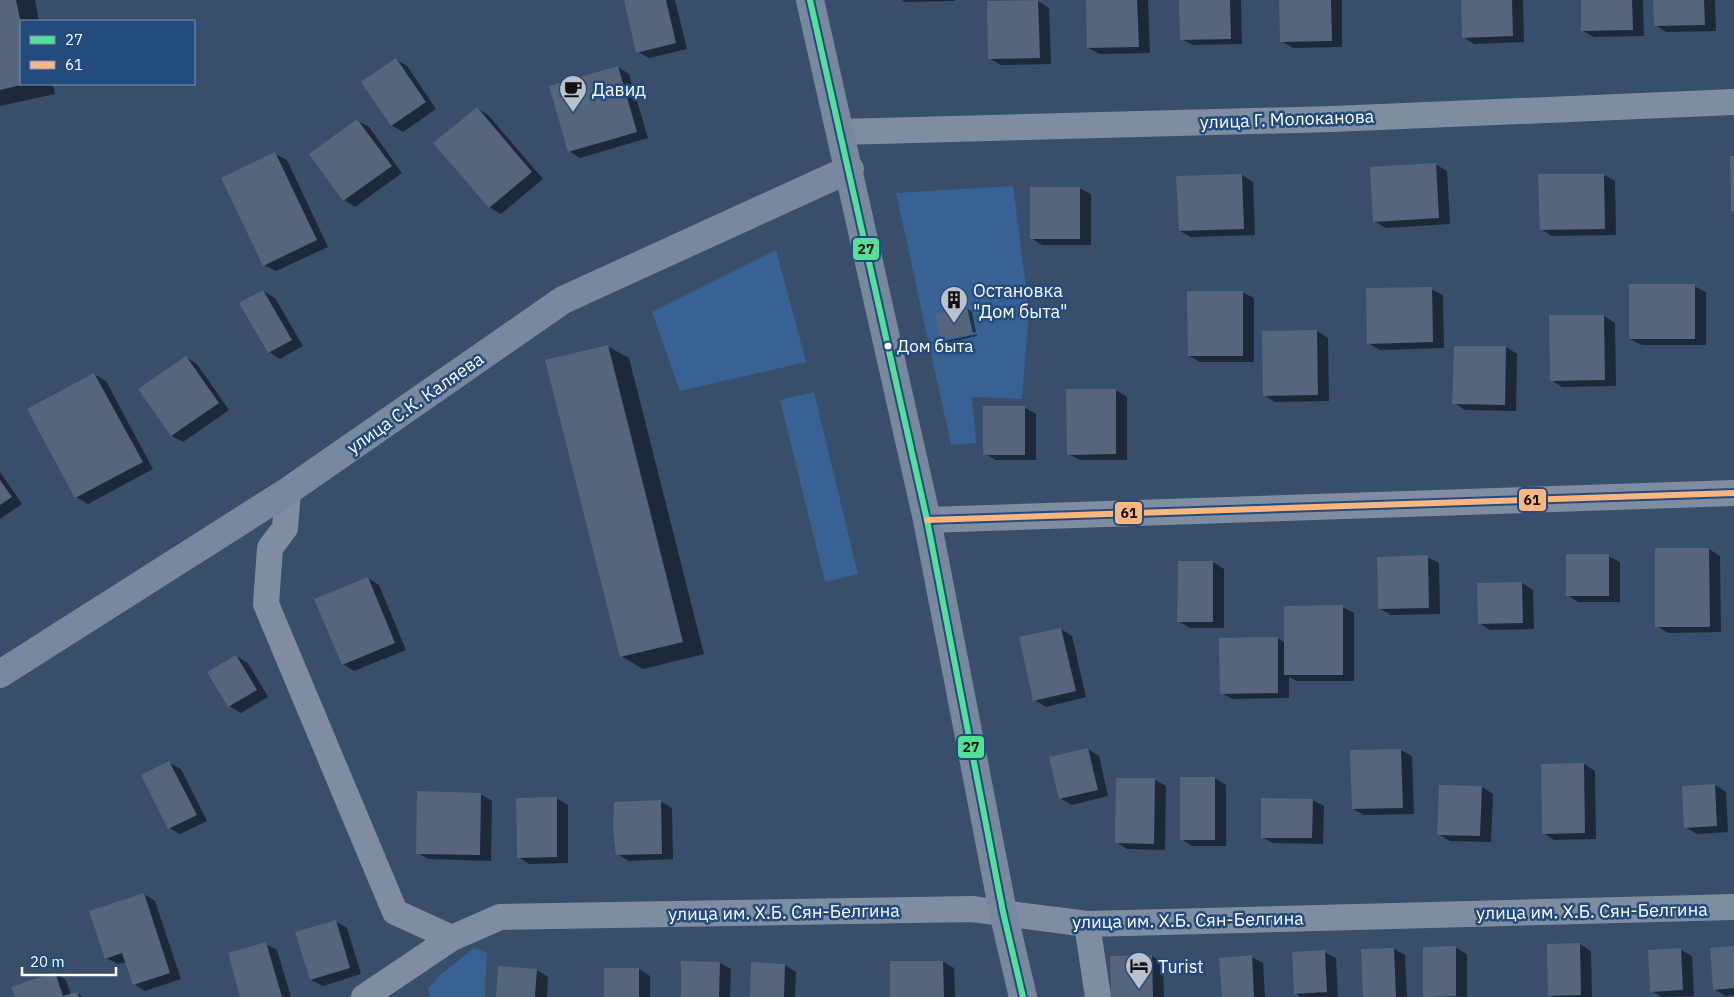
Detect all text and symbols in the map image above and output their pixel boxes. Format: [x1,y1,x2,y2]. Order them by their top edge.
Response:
legend [20,20,195,85]
text: 27 [65,30,83,49]
text: 61 [65,55,83,74]
cafe icon: Давид [558,74,588,113]
place label: Давид [592,78,646,101]
street label: улица Г. Молоканова [1199,104,1375,134]
line badge: 27 [852,237,880,261]
text: 27 [858,240,874,258]
place label: Остановка "Дом быта" [973,279,1067,323]
building icon: Остановка "Дом быта" [939,285,969,324]
place label: Дом быта [897,335,973,357]
marker: Дом быта [883,341,893,351]
street label: улица С.К. Каляева [342,347,488,459]
line badge: 61 [1518,488,1547,512]
text: 61 [1524,491,1541,509]
line badge: 61 [1114,501,1143,525]
text: 61 [1121,504,1138,522]
line badge: 27 [957,735,985,759]
text: 27 [963,738,979,756]
street label: улица им. Х.Б. Сян-Белгина [1476,897,1708,925]
street label: улица им. Х.Б. Сян-Белгина [668,898,900,926]
street label: улица им. Х.Б. Сян-Белгина [1072,906,1304,934]
scale bar [22,944,116,976]
hotel icon: Turist [1124,951,1154,990]
text: 20 m [30,952,65,971]
place label: Turist [1158,955,1204,978]

